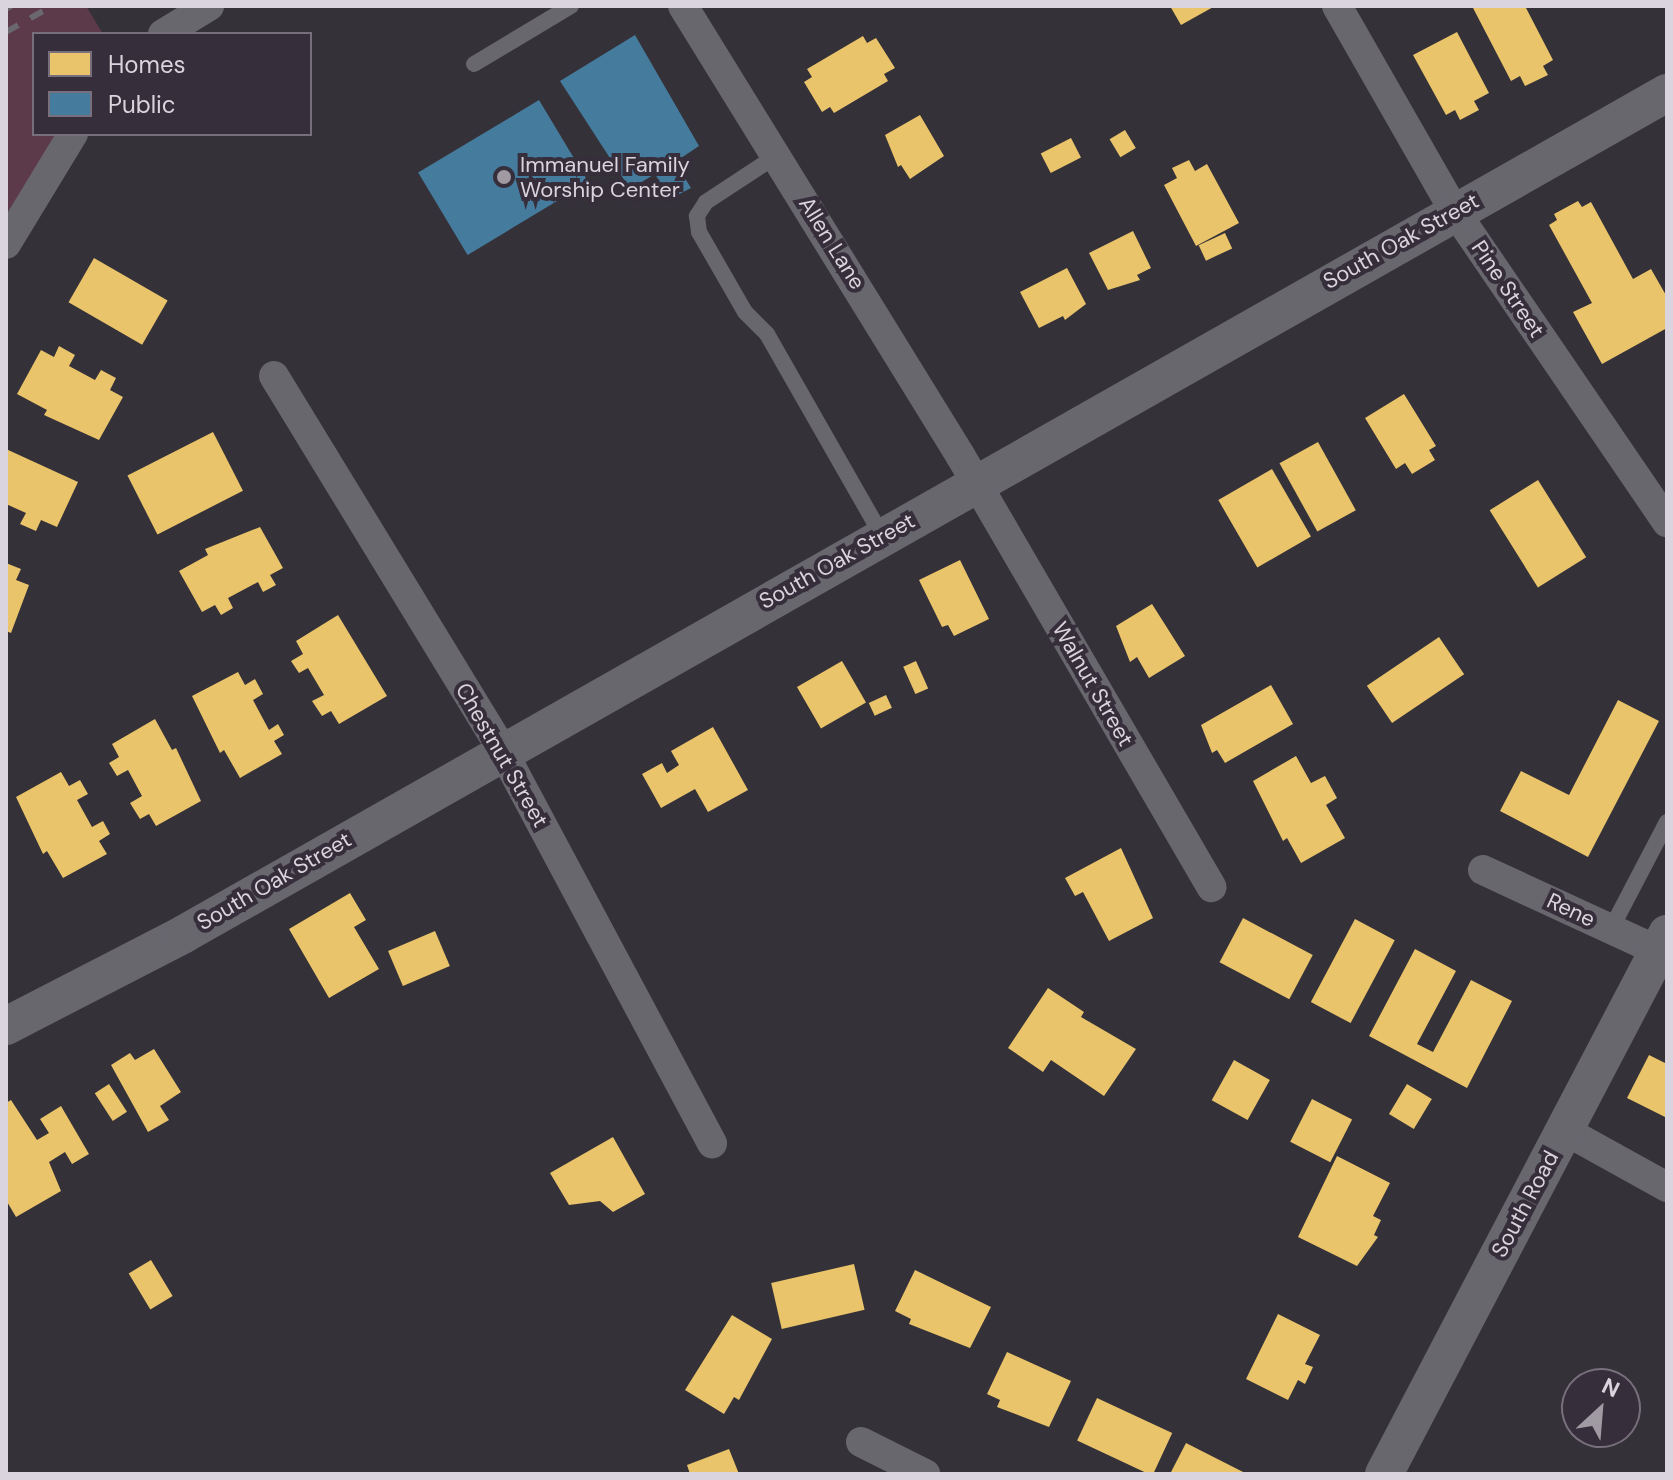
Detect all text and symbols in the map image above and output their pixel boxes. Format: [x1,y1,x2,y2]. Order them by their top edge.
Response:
legend [32,32,312,136]
text: Homes [108,49,186,80]
text: Public [108,89,176,120]
place label: Immanuel Family Worship Center [520,151,690,202]
marker: Immanuel Family Worship Center [495,168,513,186]
street label: South Oak Street [1319,187,1483,295]
street label: Allen Lane [793,192,871,294]
street label: Pine Street [1466,235,1550,343]
street label: South Oak Street [755,507,919,615]
street label: Walnut Street [1047,617,1139,751]
street label: Chestnut Street [450,678,554,832]
street label: South Oak Street [192,826,356,936]
street label: Rene [1543,887,1599,933]
street label: South Road [1486,1146,1564,1262]
north arrow [1561,1368,1641,1448]
text: N [1597,1371,1624,1404]

